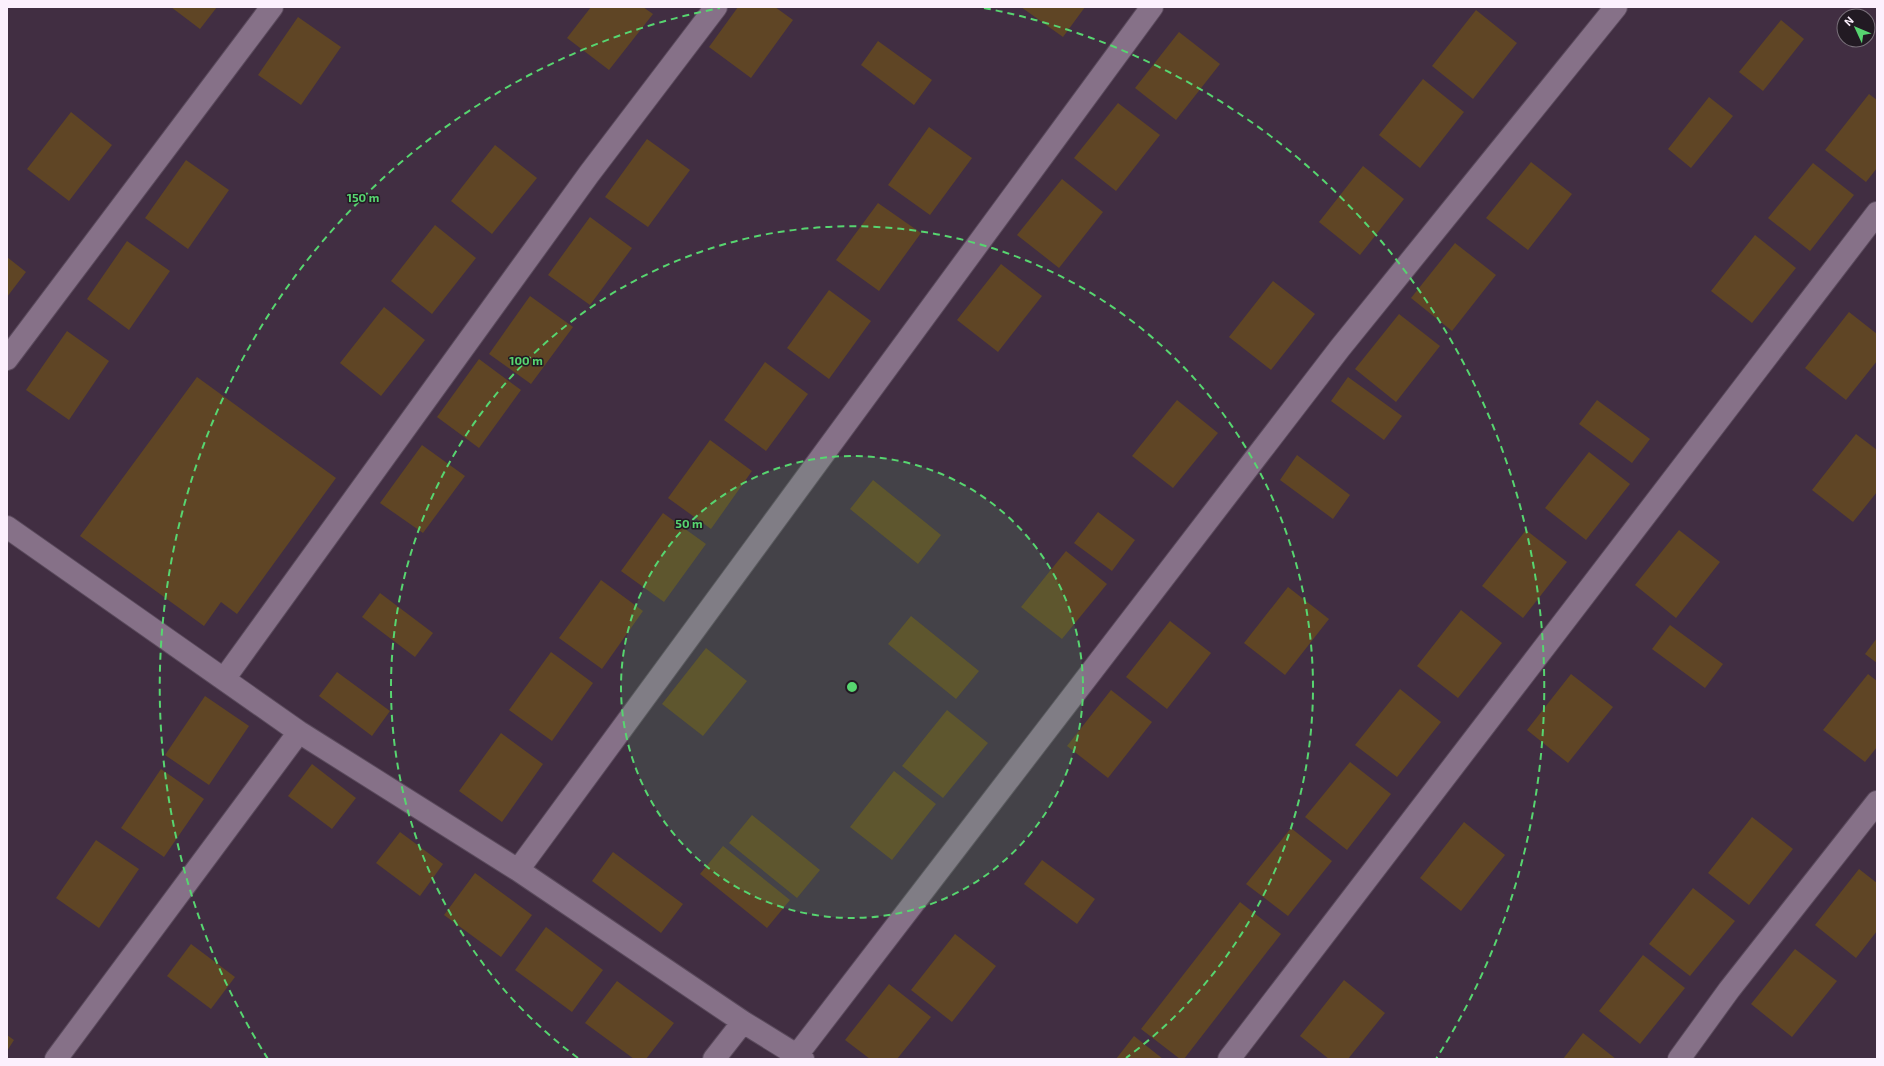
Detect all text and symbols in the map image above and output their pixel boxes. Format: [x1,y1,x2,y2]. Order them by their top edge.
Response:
north arrow [1836,8,1876,48]
text: N [1841,13,1856,28]
text: 150 m [347,190,379,204]
text: 100 m [509,353,543,367]
text: 50 m [675,516,703,530]
centre of rings [845,680,859,694]

